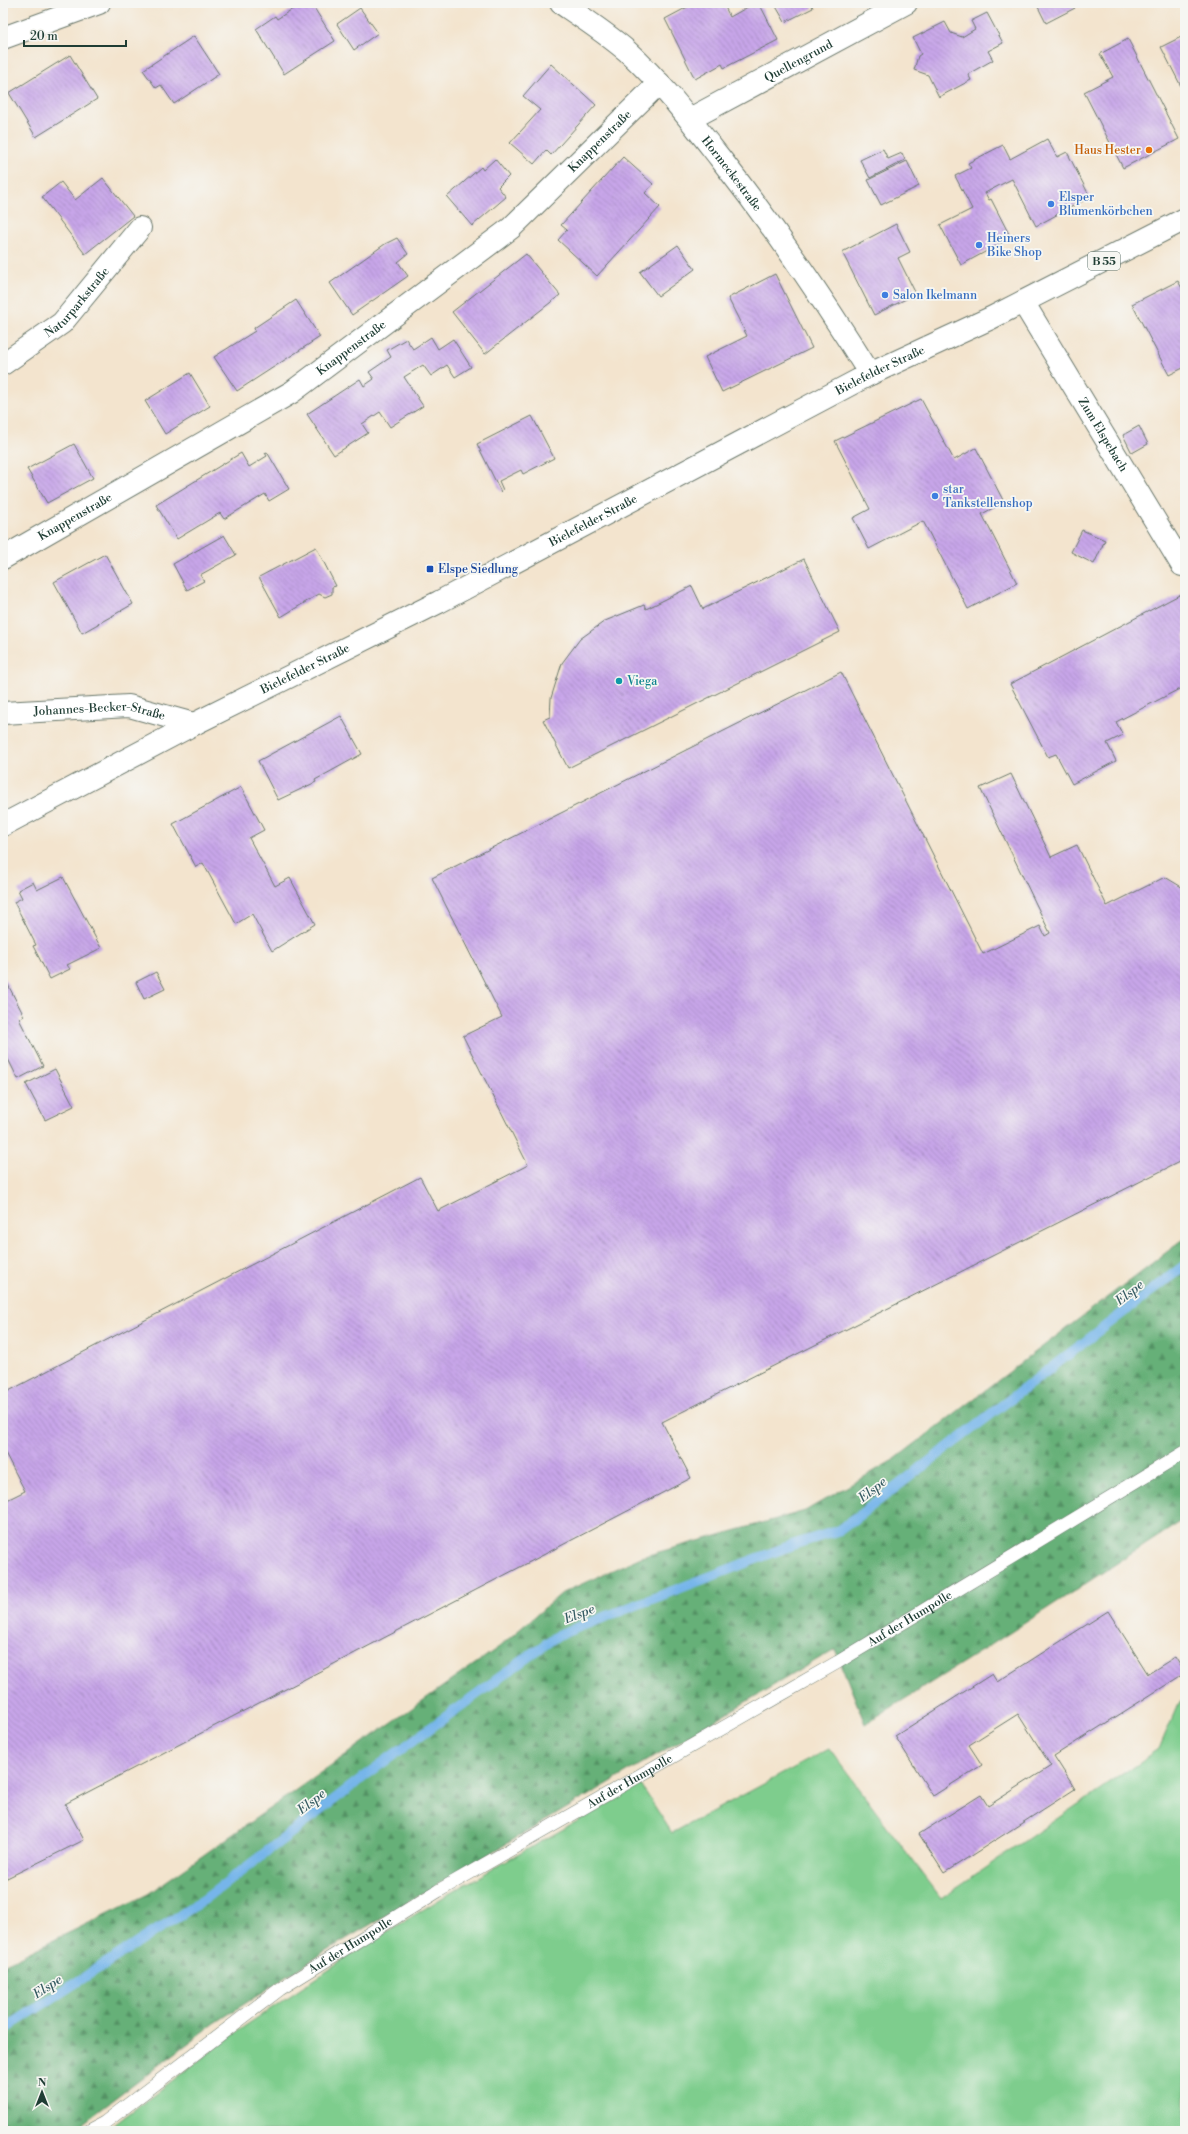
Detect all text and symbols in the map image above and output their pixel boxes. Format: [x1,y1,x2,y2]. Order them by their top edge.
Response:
scale bar [24,22,126,48]
text: 20 m [30,29,58,44]
street label: Quellengrund [762,37,836,86]
street label: Knappenstraße [565,107,635,176]
street label: Hormeckestraße [698,133,765,214]
place label: Haus Hester [1074,143,1141,158]
marker: Haus Hester [1144,145,1154,155]
place label: Elsper Blumenkörbchen [1058,190,1153,219]
marker: Elsper Blumenkörbchen [1046,199,1056,209]
place label: Heiners Bike Shop [986,231,1042,260]
marker: Heiners Bike Shop [974,240,984,250]
road number: B 55 [1088,252,1120,270]
street label: Naturparkstraße [42,264,113,341]
place label: Salon Ikelmann [893,288,977,303]
marker: Salon Ikelmann [880,290,890,300]
street label: Knappenstraße [314,317,389,379]
street label: Bielefelder Straße [832,343,927,399]
street label: Zum Elspebach [1075,395,1131,475]
place label: star Tankstellenshop [943,482,1033,511]
street label: Knappenstraße [36,490,115,544]
marker: star Tankstellenshop [930,491,940,501]
street label: Bielefelder Straße [546,492,640,551]
place label: Elspe Siedlung [438,562,519,577]
marker: Elspe Siedlung [425,564,435,574]
street label: Bielefelder Straße [257,641,352,698]
place label: Viega [626,674,658,689]
marker: Viega [614,676,624,686]
street label: Johannes-Becker-Straße [32,699,167,724]
water label: Elspe [1112,1277,1147,1309]
water label: Elspe [855,1474,890,1506]
street label: Auf der Humpolle [864,1588,955,1651]
water label: Elspe [561,1601,597,1627]
street label: Auf der Humpolle [584,1751,675,1813]
water label: Elspe [294,1786,329,1818]
street label: Auf der Humpolle [305,1914,395,1978]
water label: Elspe [29,1972,65,2003]
north arrow [22,2072,62,2112]
text: N [38,2076,47,2090]

